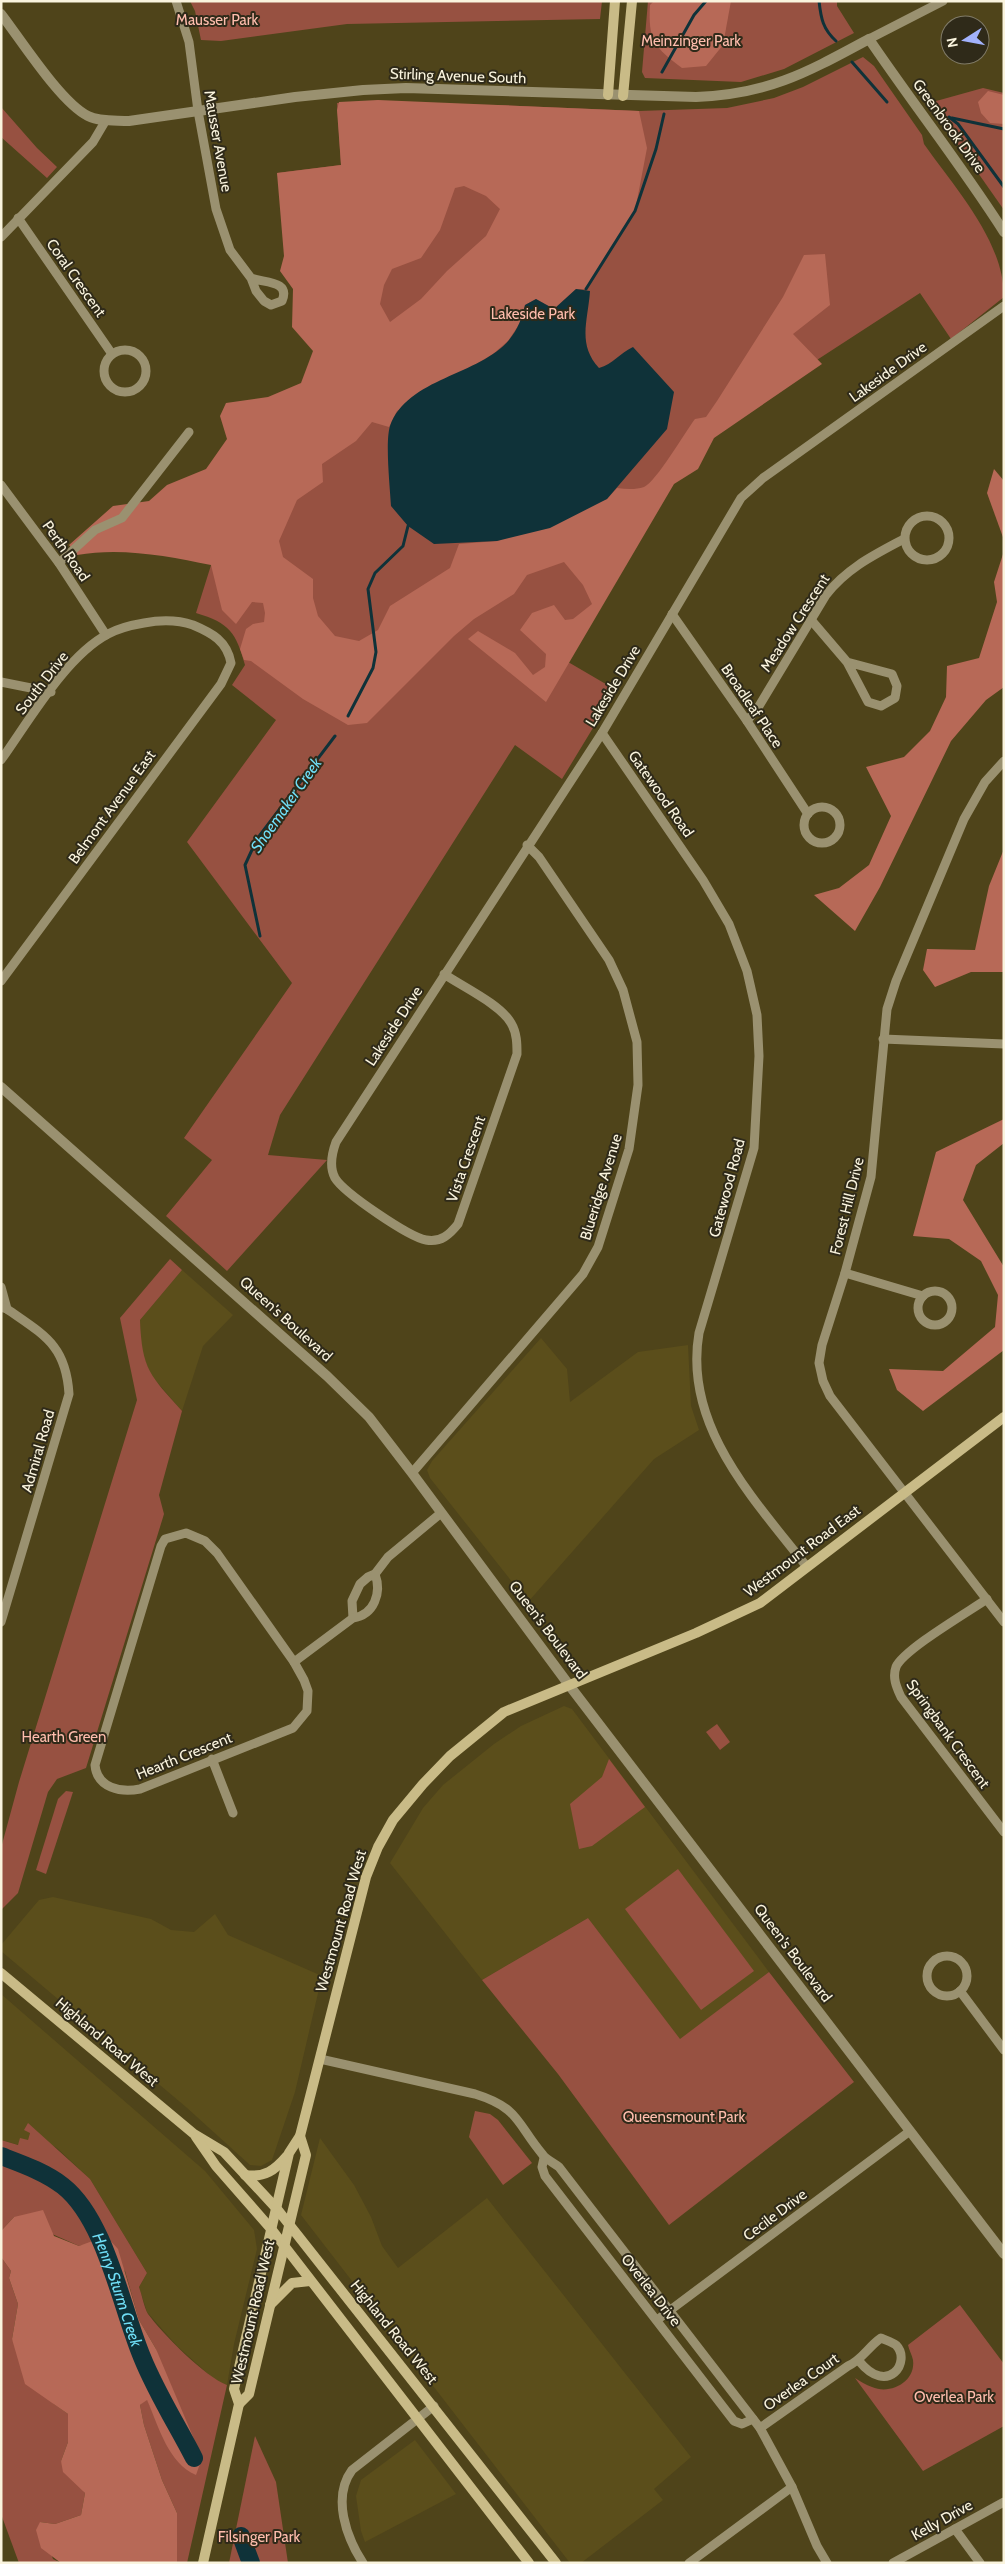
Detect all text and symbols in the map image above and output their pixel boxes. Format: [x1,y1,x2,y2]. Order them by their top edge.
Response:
park label: Mausser Park [176,11,258,29]
north arrow [940,15,990,65]
park label: Meinzinger Park [641,32,741,50]
text: N [942,36,962,49]
street label: Stirling Avenue South [389,65,527,87]
street label: Greenbrook Drive [909,76,989,177]
street label: Mausser Avenue [200,89,236,194]
street label: Coral Crescent [42,235,110,321]
park label: Lakeside Park [491,305,576,323]
street label: Lakeside Drive [846,338,930,406]
street label: Perth Road [39,517,93,585]
street label: Meadow Crescent [757,571,833,675]
street label: Lakeside Drive [582,642,644,730]
street label: South Drive [12,648,72,718]
street label: Broadleaf Place [717,661,787,752]
street label: Belmont Avenue East [65,747,159,867]
street label: Gatewood Road [625,747,697,841]
water label: Shoemaker Creek [246,753,326,856]
street label: Lakeside Drive [362,983,427,1069]
street label: Vista Crescent [443,1113,489,1205]
street label: Blueridge Avenue [576,1131,626,1242]
street label: Gatewood Road [705,1137,749,1239]
street label: Forest Hill Drive [826,1155,868,1257]
street label: Queen's Boulevard [236,1273,336,1365]
street label: Admiral Road [18,1408,58,1494]
street label: Westmount Road East [740,1501,864,1601]
street label: Queen's Boulevard [505,1577,591,1683]
street label: Springbank Crescent [902,1676,994,1792]
park label: Hearth Green [22,1728,106,1746]
street label: Hearth Crescent [133,1729,235,1783]
street label: Westmount Road West [312,1848,370,1994]
street label: Queen's Boulevard [750,1900,836,2006]
street label: Highland Road West [52,1994,162,2090]
park label: Queensmount Park [623,2108,745,2126]
street label: Cecile Drive [740,2185,811,2245]
water label: Henry Sturm Creek [89,2229,147,2350]
street label: Westmount Road West [228,2238,278,2386]
street label: Overlea Drive [617,2250,685,2330]
street label: Highland Road West [347,2276,441,2388]
street label: Overlea Court [760,2349,842,2415]
park label: Overlea Park [914,2388,994,2406]
street label: Kelly Drive [908,2496,976,2544]
park label: Filsinger Park [218,2528,301,2546]

